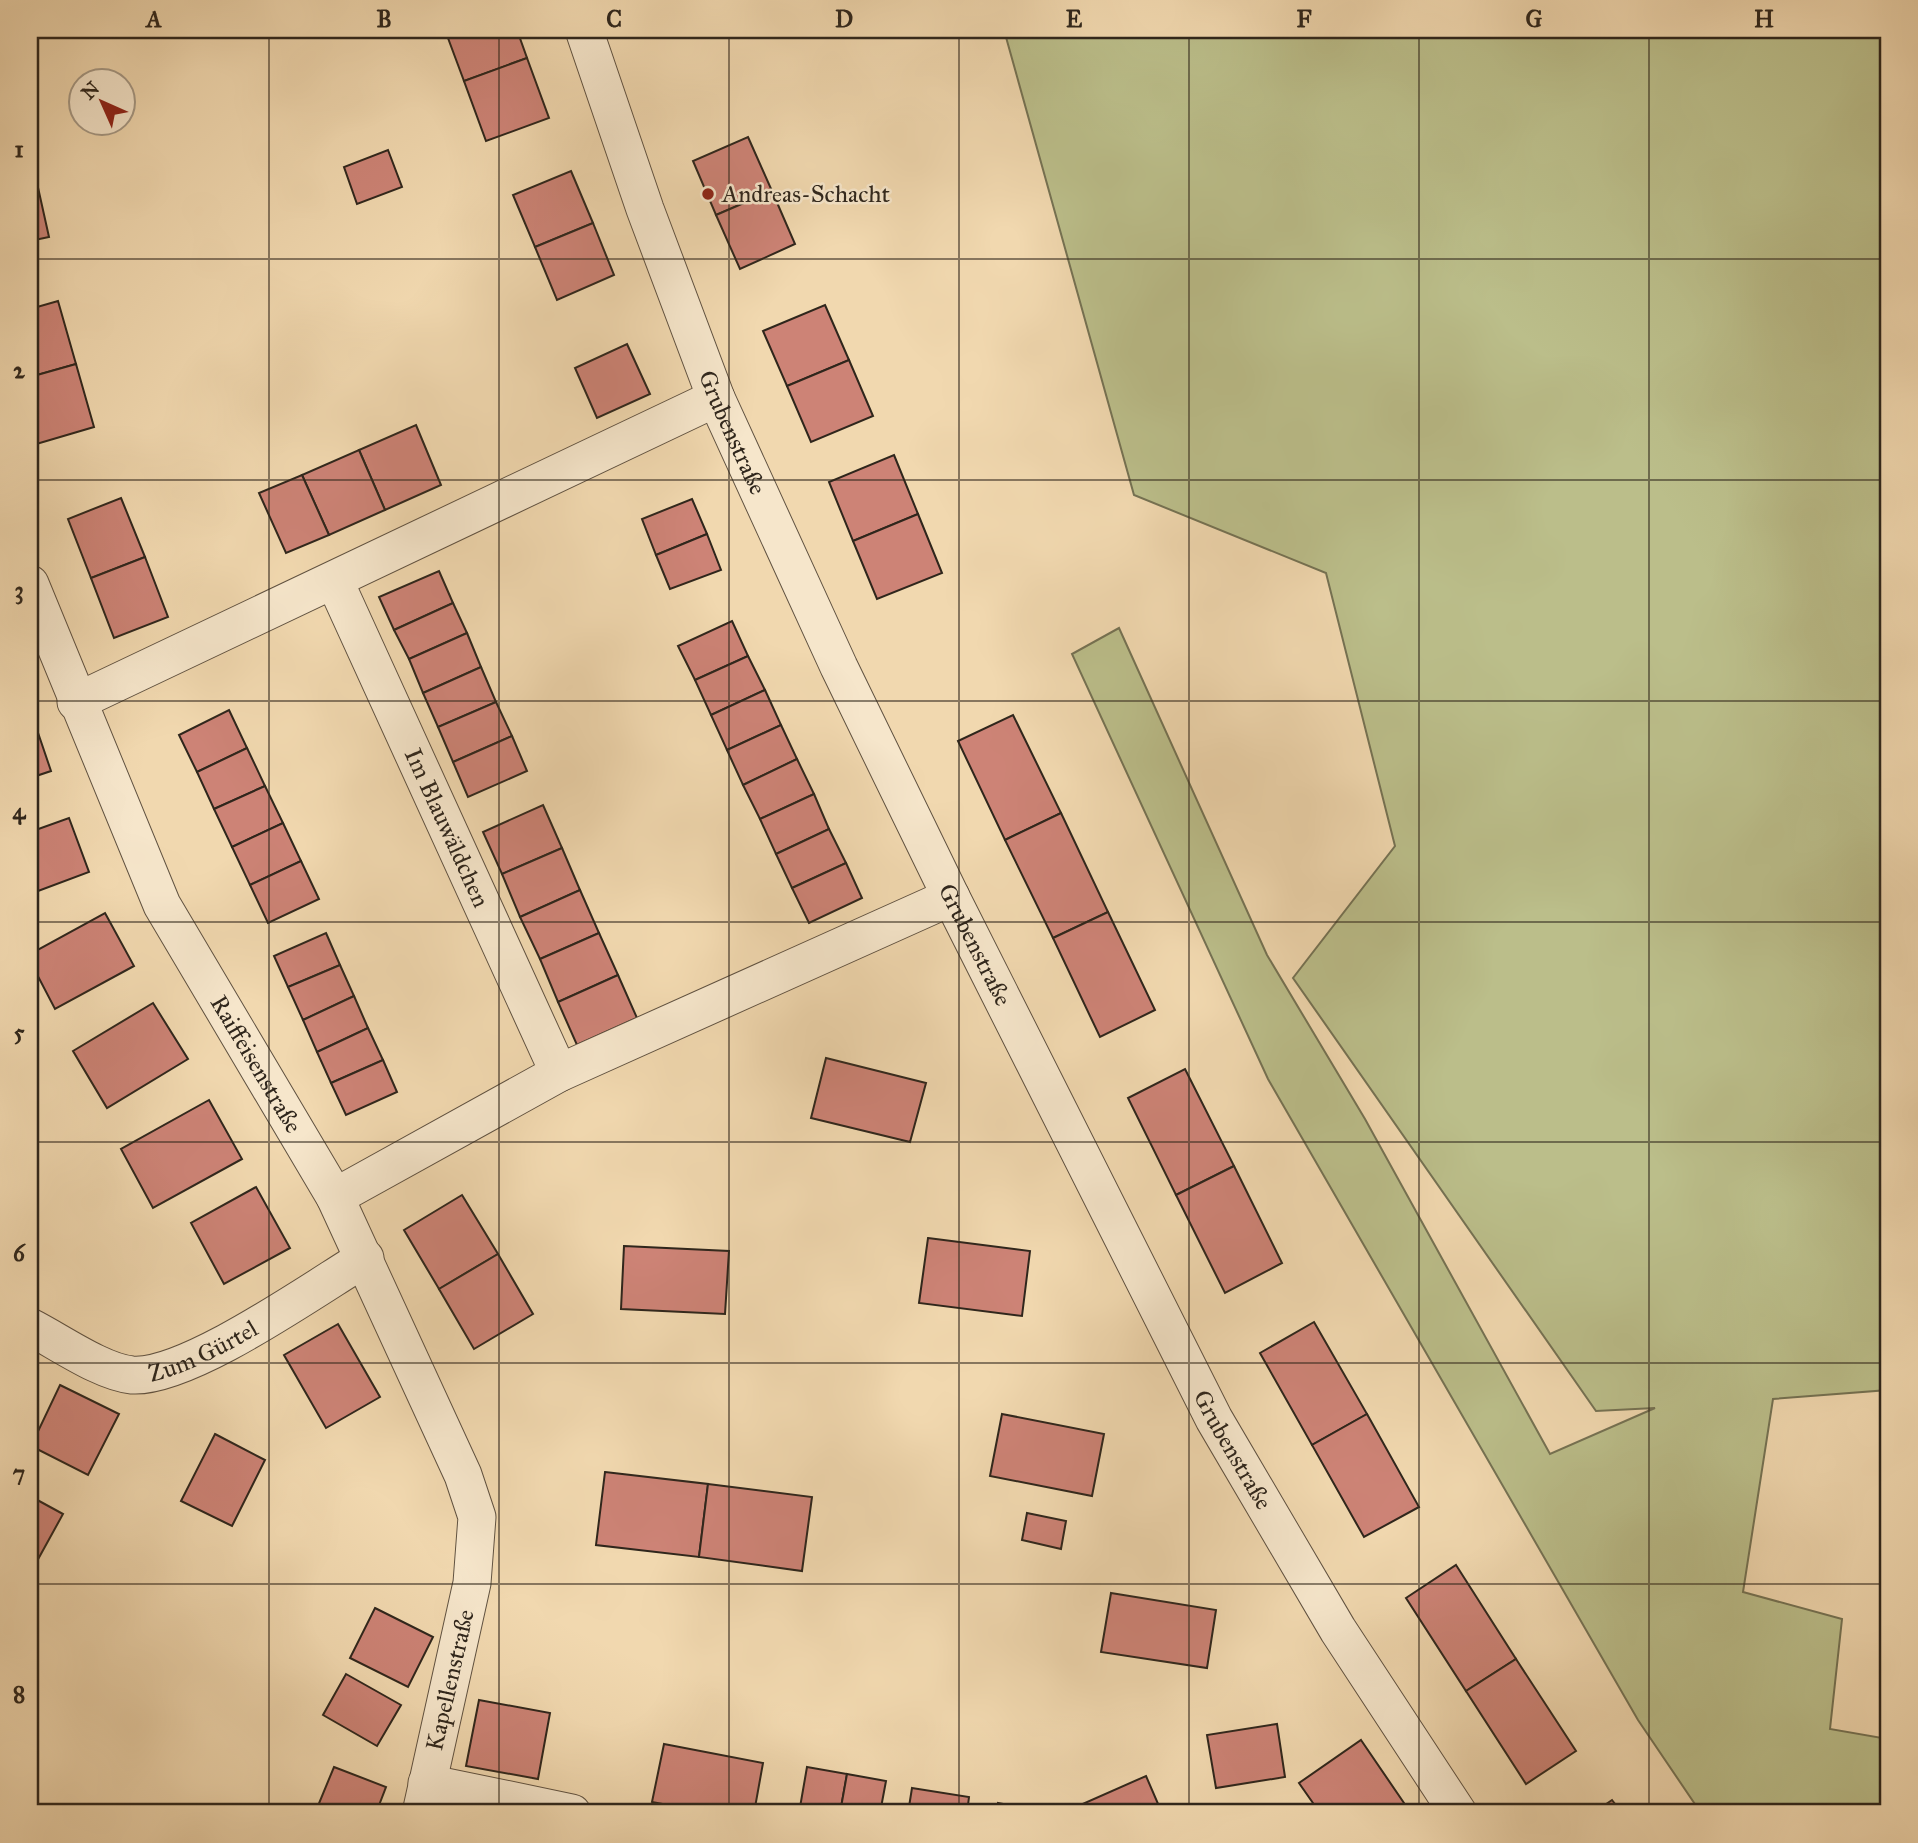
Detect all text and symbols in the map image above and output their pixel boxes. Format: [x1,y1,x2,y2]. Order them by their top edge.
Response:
text: A [144,5,162,33]
text: B [376,5,392,33]
text: C [606,5,622,33]
text: D [835,5,853,33]
text: E [1066,5,1083,33]
text: F [1296,5,1312,33]
text: G [1526,5,1543,33]
text: H [1754,5,1774,33]
north arrow [66,66,136,136]
text: N [76,76,104,104]
text: 1 [14,135,24,163]
place label: Andreas-Schacht [721,179,891,209]
marker: Andreas-Schacht [700,186,716,202]
text: 2 [13,356,25,384]
street label: Grubenstraße [692,366,773,499]
text: 3 [14,576,24,605]
street label: Im Blauwäldchen [398,743,496,912]
text: 4 [13,797,27,825]
street label: Grubenstraße [932,879,1018,1011]
street label: Raiffeisenstraße [204,990,309,1138]
text: 5 [14,1018,25,1046]
text: 6 [13,1239,26,1267]
street label: Zum Gürtel [145,1313,264,1389]
street label: Grubenstraße [1187,1385,1279,1515]
text: 7 [13,1459,25,1487]
street label: Kapellenstraße [419,1607,481,1753]
text: 8 [13,1680,25,1708]

